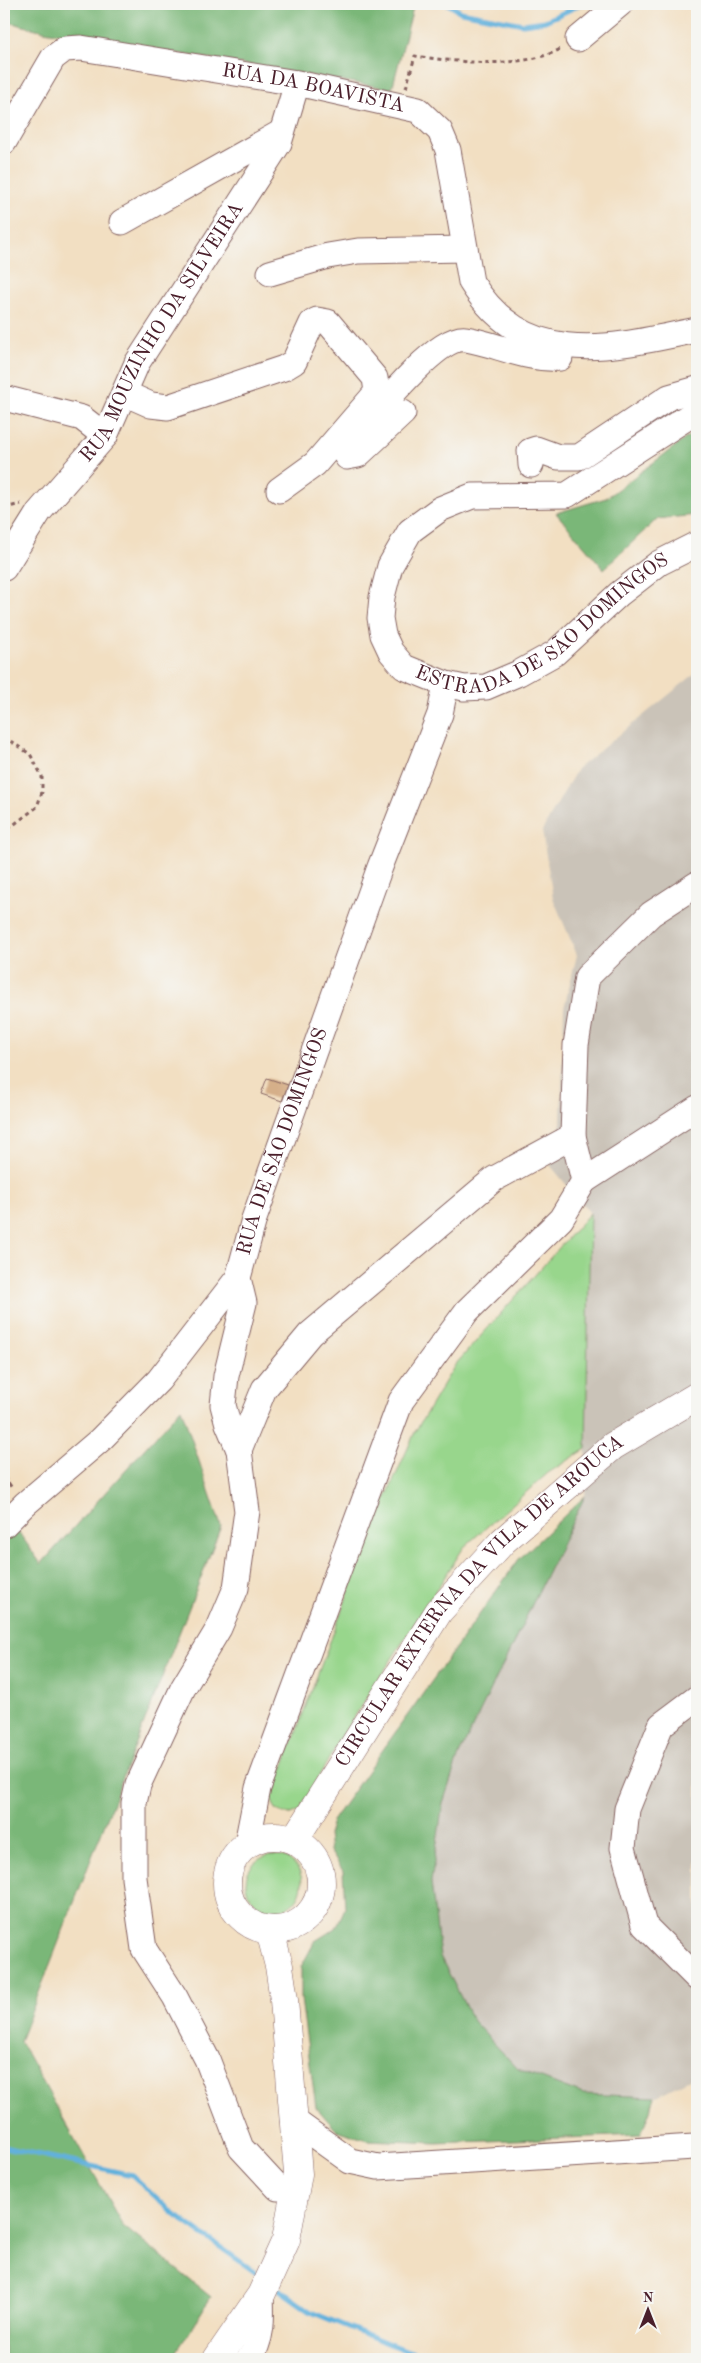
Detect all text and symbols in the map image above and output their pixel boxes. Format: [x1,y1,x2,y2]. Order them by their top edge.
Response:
street label: RUA DA BOAVISTA [220,61,406,117]
street label: RUA MOUZINHO DA SILVEIRA [77,199,248,467]
street label: ESTRADA DE SÃO DOMINGOS [412,550,672,699]
street label: RUA DE SÃO DOMINGOS [235,1025,332,1258]
street label: CIRCULAR EXTERNA DA VILA DE AROUCA [333,1432,627,1771]
north arrow [624,2286,674,2336]
text: N [643,2291,654,2305]

